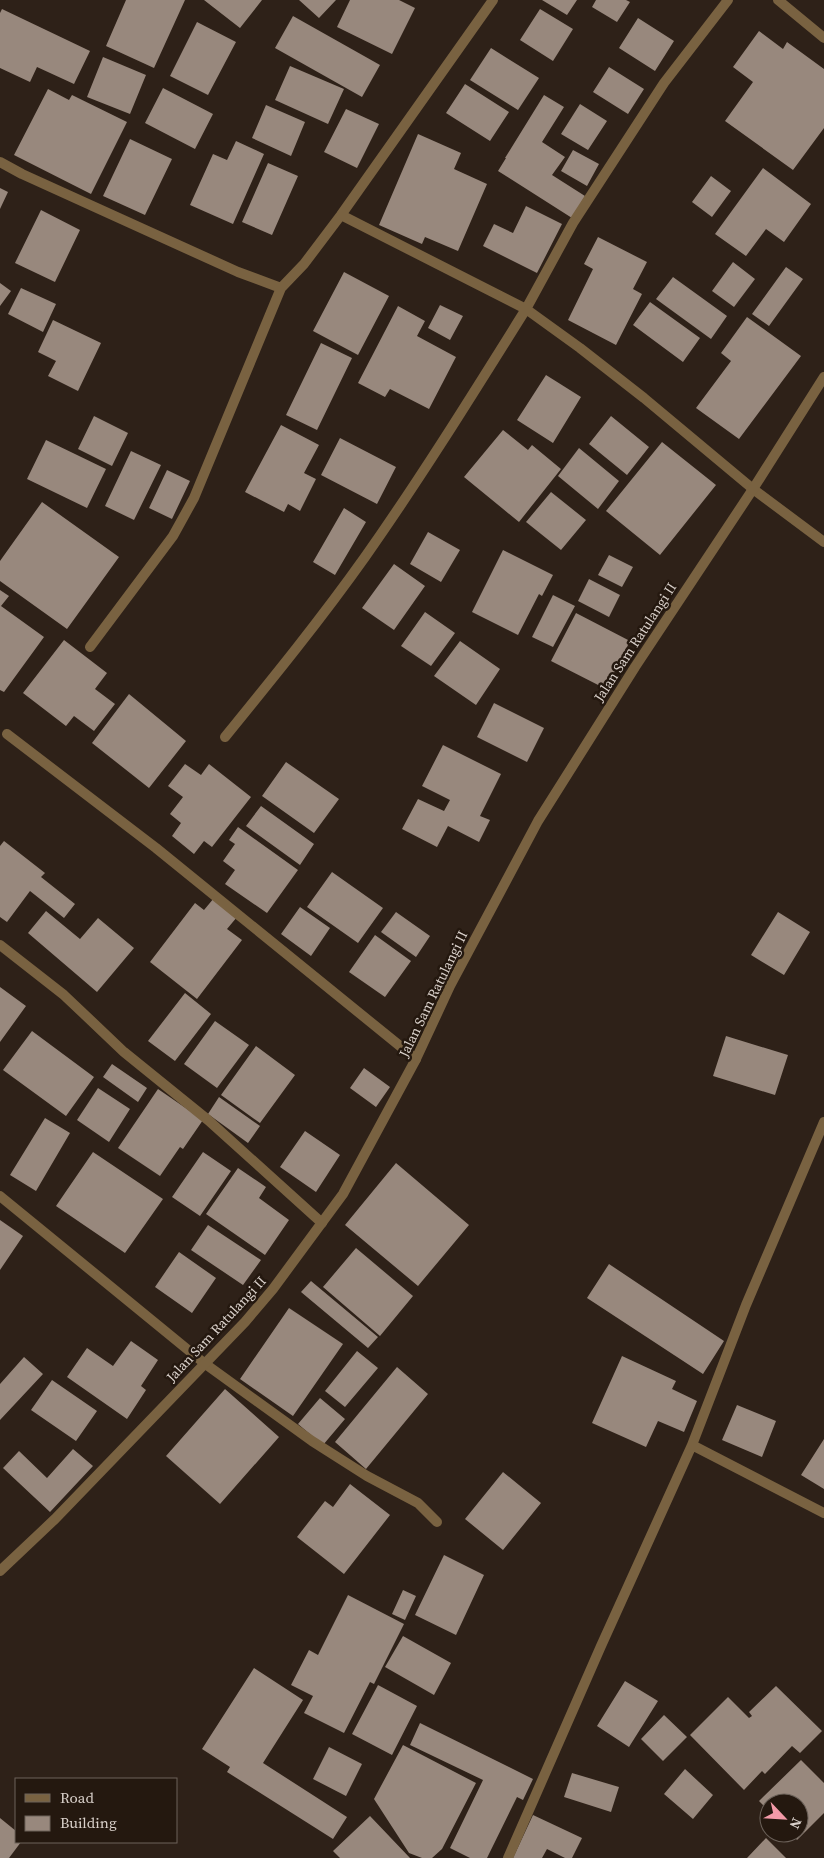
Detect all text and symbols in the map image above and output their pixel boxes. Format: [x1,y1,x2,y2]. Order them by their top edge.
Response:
street label: Jalan Sam Ratulangi II [588,578,681,706]
street label: Jalan Sam Ratulangi II [393,927,472,1062]
street label: Jalan Sam Ratulangi II [161,1272,271,1387]
legend [15,1778,178,1843]
text: Road [60,1787,94,1808]
north arrow [759,1793,809,1843]
text: Building [60,1812,117,1833]
text: N [785,1815,807,1832]

